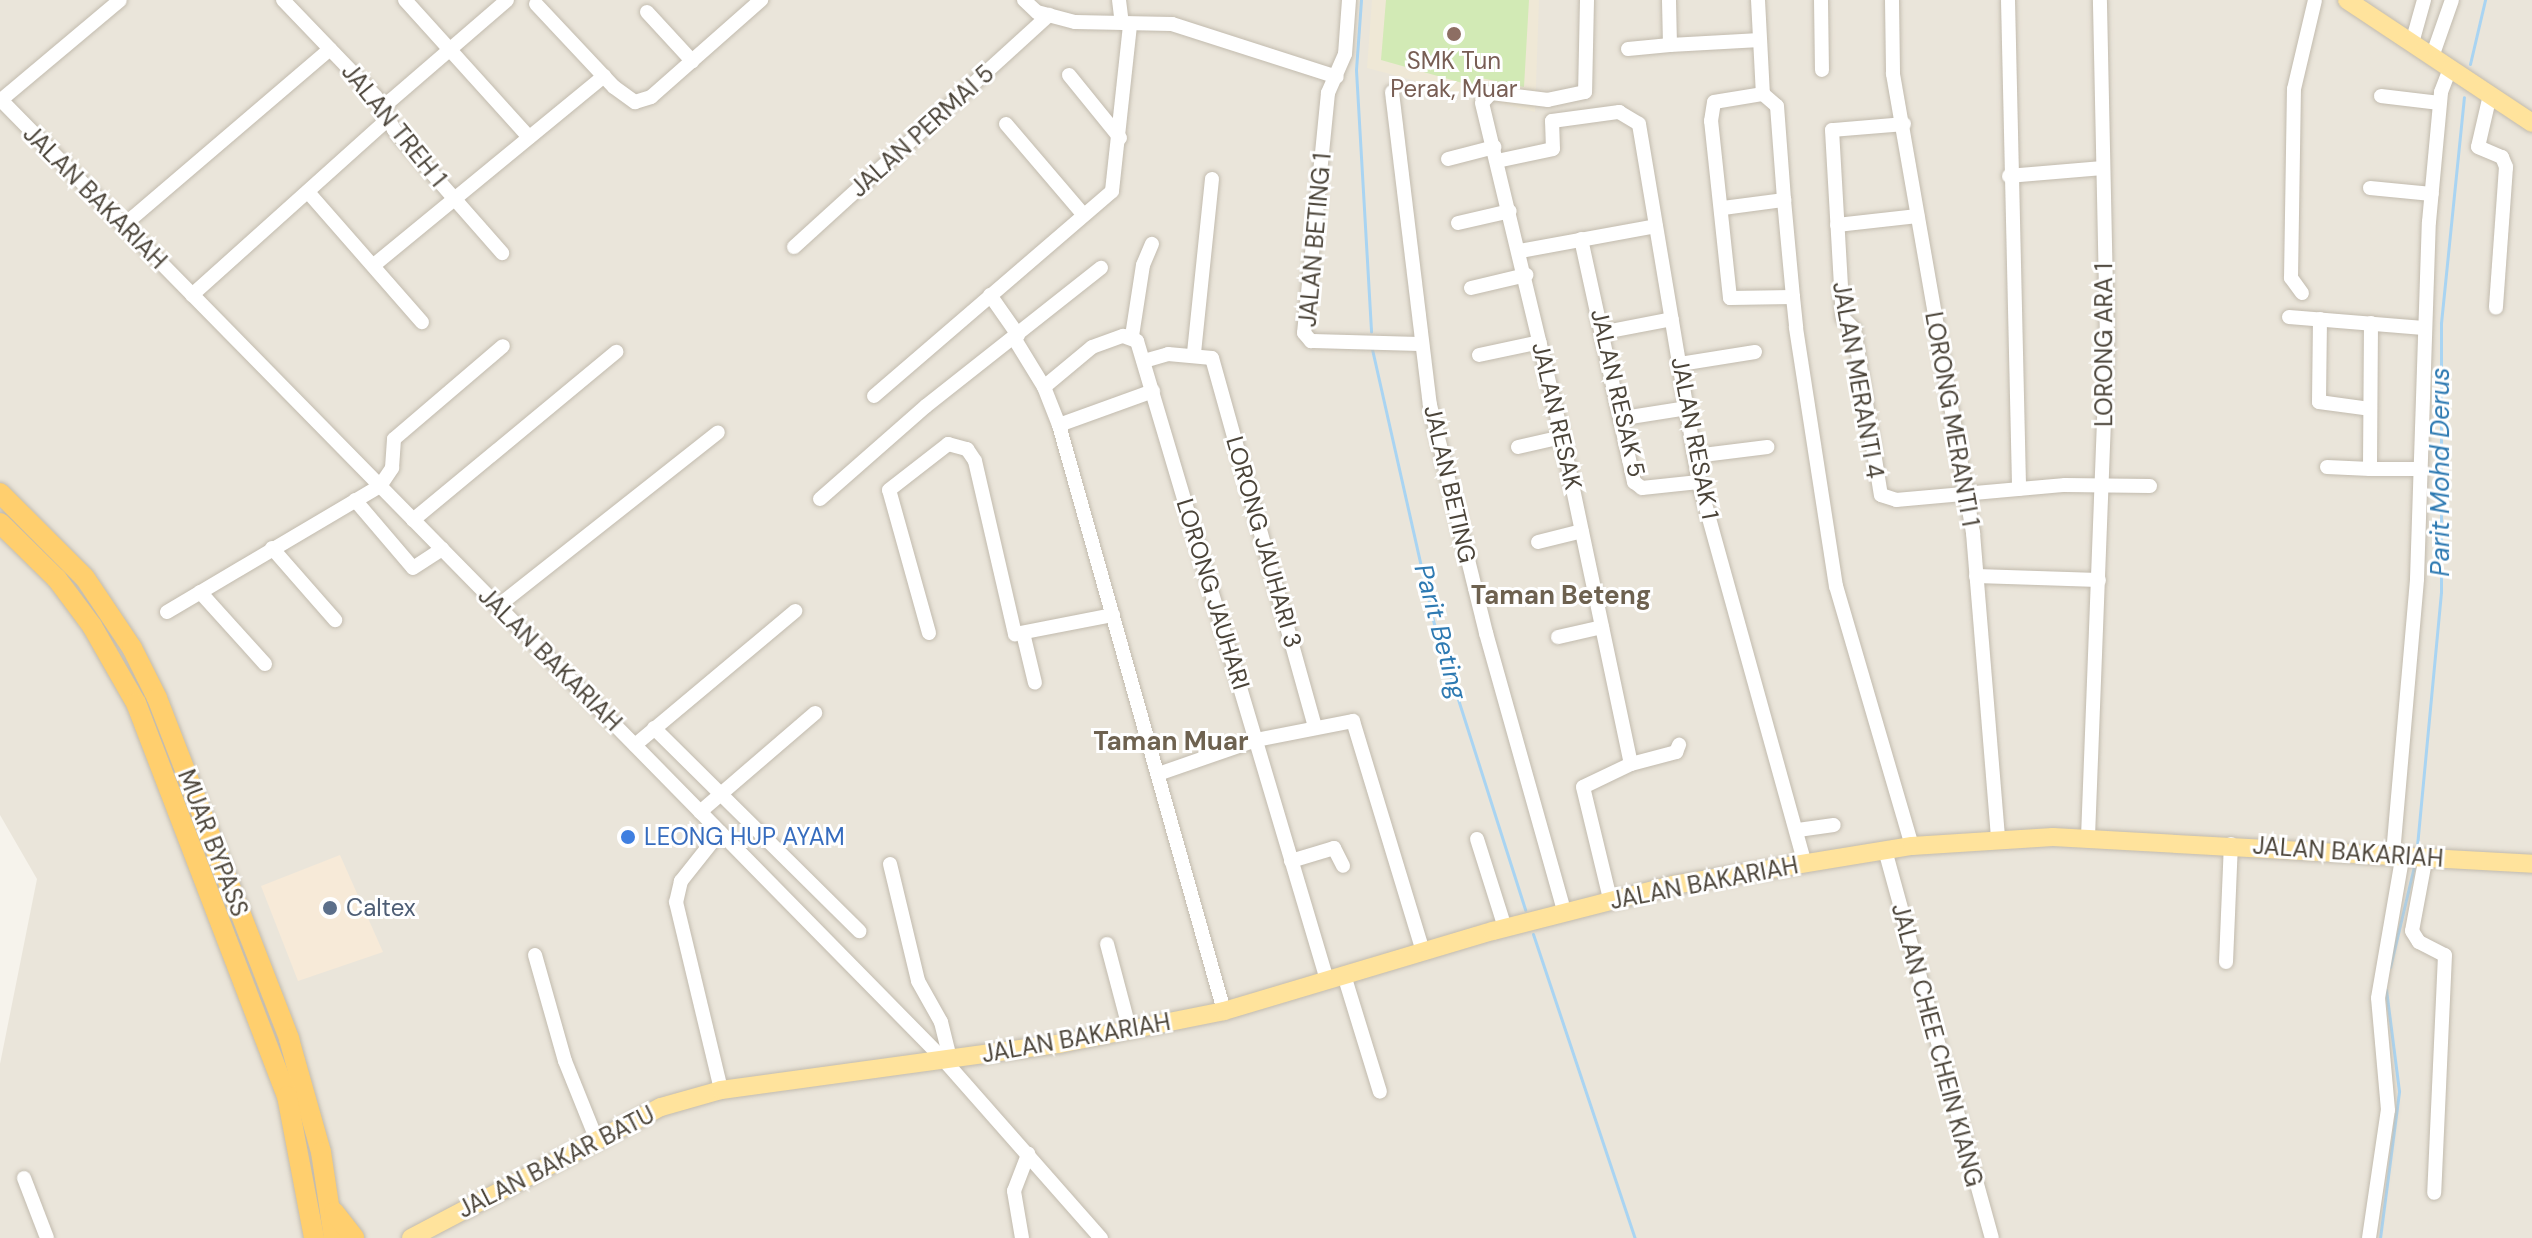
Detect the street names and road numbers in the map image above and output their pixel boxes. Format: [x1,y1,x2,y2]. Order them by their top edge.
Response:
street label: JALAN TREH 1 [336,58,452,192]
street label: JALAN PERMAI 5 [844,59,1000,203]
street label: JALAN BAKARIAH [17,119,173,275]
street label: JALAN BETING 1 [1293,152,1337,328]
street label: LORONG ARA 1 [2090,263,2118,427]
street label: JALAN MERANTI 4 [1827,279,1889,481]
street label: JALAN RESAK 5 [1585,306,1651,480]
street label: LORONG MERANTI 1 [1919,310,1985,528]
street label: JALAN RESAK [1526,339,1588,493]
street label: JALAN RESAK 1 [1665,355,1725,521]
street label: JALAN BETING [1418,402,1482,566]
street label: LORONG JAUHARI 3 [1220,433,1308,651]
street label: LORONG JAUHARI [1170,495,1256,693]
street label: JALAN BAKARIAH [472,581,628,737]
street label: MUAR BYPASS [172,765,254,921]
street label: JALAN BAKARIAH [2252,831,2444,873]
street label: JALAN BAKARIAH [1607,851,1801,915]
street label: JALAN CHEE CHEIN KIANG [1885,900,1989,1190]
street label: JALAN BAKARIAH [979,1007,1173,1069]
street label: JALAN BAKAR BATU [453,1100,659,1224]

